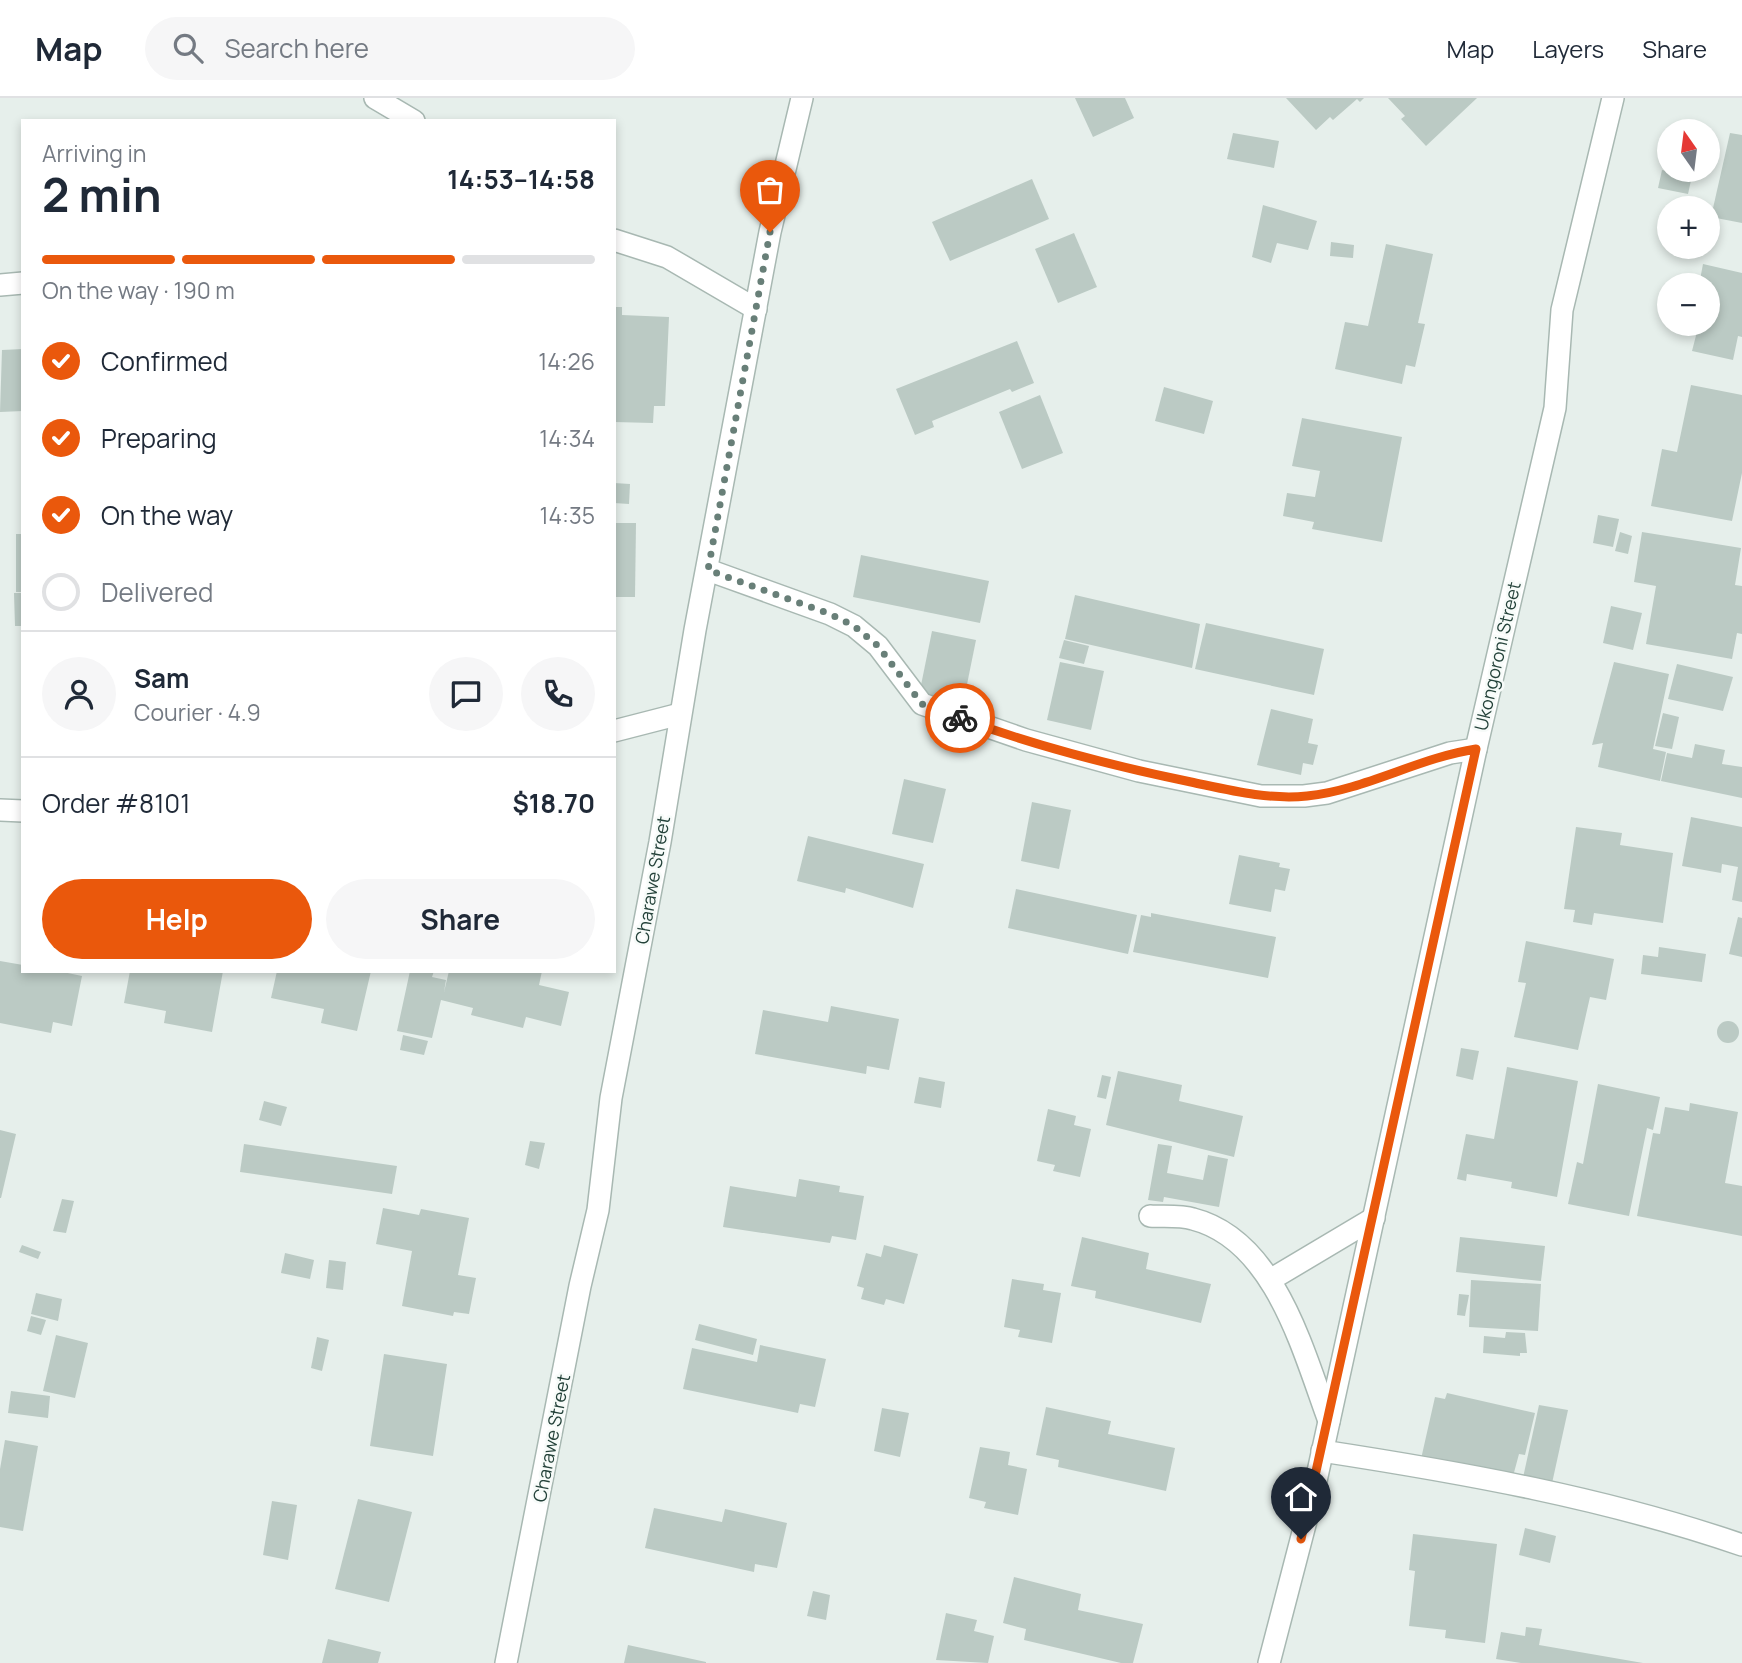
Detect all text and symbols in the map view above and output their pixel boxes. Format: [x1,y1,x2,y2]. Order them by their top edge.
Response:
search box [145,17,635,80]
text: Map [35,26,103,71]
icon: search [169,29,207,67]
text: Search here [225,30,369,66]
text: Map [1447,32,1494,65]
text: Layers [1532,32,1604,65]
text: Share [1642,32,1707,65]
north arrow [1657,119,1720,182]
map controls [1657,119,1720,336]
text: Arriving in [42,137,147,169]
pin [740,160,800,232]
text: 14:53–14:58 [447,161,595,197]
text: 2 min [42,163,162,226]
icon: bag [751,171,789,209]
button: + [1657,196,1720,259]
button: − [1657,273,1720,336]
text: On the way · 190 m [42,274,235,306]
icon: check [42,342,80,380]
text: Confirmed [101,343,228,379]
text: 14:26 [538,345,595,377]
icon: check [42,419,80,457]
text: Preparing [101,420,217,456]
text: 14:34 [539,422,595,454]
icon: check [42,496,80,534]
text: On the way [101,497,233,533]
text: 14:35 [540,499,595,531]
text: Delivered [101,574,213,610]
street label: Ukongoroni Street [1468,579,1526,733]
button: person [42,657,116,731]
button: chat [429,657,503,731]
button: phone [521,657,595,731]
text: Sam [134,660,189,696]
courier [925,683,995,753]
text: Courier · 4.9 [134,696,261,728]
icon: bike [941,699,979,737]
text: Order #8101 [42,785,190,821]
text: $18.70 [512,785,595,821]
street label: Charawe Street [629,814,675,946]
button: Help [42,879,312,959]
button: Share [326,879,595,959]
street label: Charawe Street [527,1372,575,1504]
pin [1271,1467,1331,1539]
icon: home [1282,1478,1320,1516]

